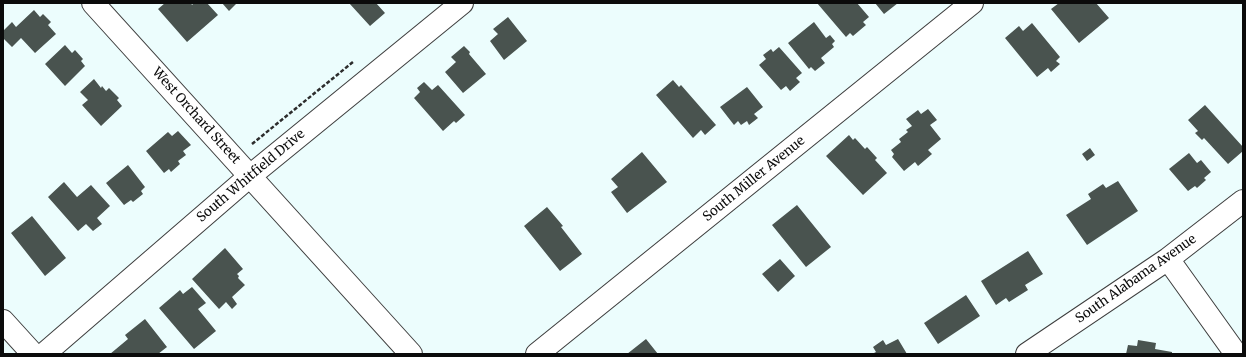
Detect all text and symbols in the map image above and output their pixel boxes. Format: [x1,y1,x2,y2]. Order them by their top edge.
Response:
street label: West Orchard Street [149,65,243,167]
street label: South Whitfield Drive [194,126,308,226]
street label: South Miller Avenue [700,133,808,225]
street label: South Alabama Avenue [1073,231,1199,327]

